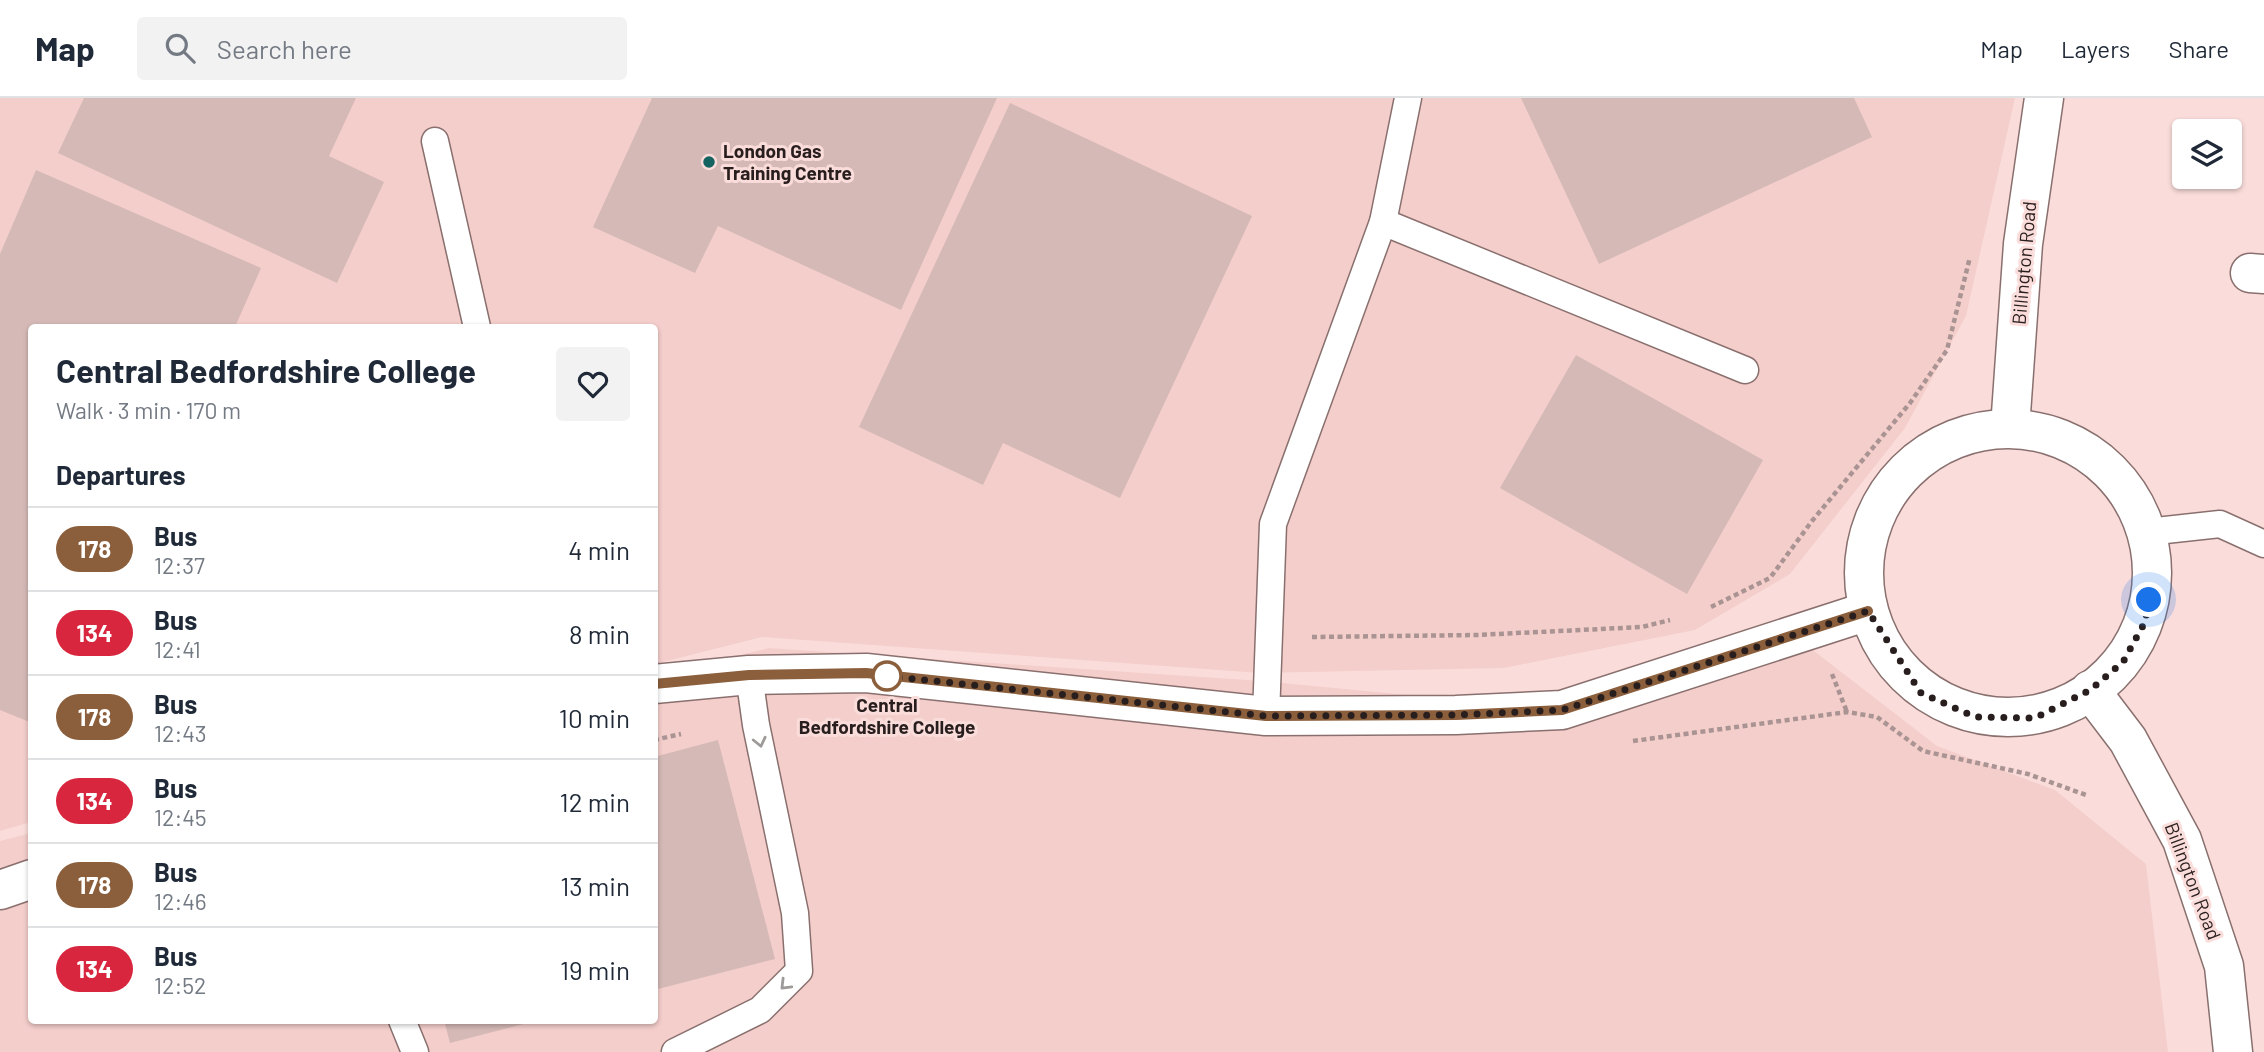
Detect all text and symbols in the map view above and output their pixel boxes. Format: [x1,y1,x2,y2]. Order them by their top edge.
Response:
search box [137,17,627,80]
text: Map [35,28,95,68]
icon: search [161,29,199,67]
text: Search here [217,33,352,64]
text: Map [1980,34,2023,63]
text: Layers [2061,34,2130,63]
text: Share [2168,34,2229,63]
map controls [2172,119,2242,189]
button: layers [2172,119,2242,189]
place label: London Gas Training Centre [723,139,852,184]
marker: London Gas Training Centre [701,154,717,170]
street label: Billington Road [2007,200,2040,326]
button: heart [556,347,630,421]
text: Central Bedfordshire College [56,350,476,390]
text: Walk · 3 min · 170 m [56,396,241,424]
text: Departures [56,459,186,490]
text: Bus [154,520,197,551]
text: 178 [78,534,111,563]
text: 4 min [568,534,630,565]
text: 12:37 [154,551,205,579]
your location [2131,582,2166,617]
text: Bus [154,604,197,635]
text: 134 [77,618,112,647]
text: 8 min [569,618,630,649]
text: 12:41 [154,635,201,663]
marker: Central Bedfordshire College [872,661,902,691]
text: Bus [154,688,197,719]
place label: Central Bedfordshire College [799,693,975,738]
text: 178 [78,702,111,731]
text: 10 min [559,702,630,733]
text: 12:43 [154,719,207,747]
one-way arrow [752,736,767,748]
text: Bus [154,772,197,803]
text: 134 [77,786,112,815]
text: 12 min [560,786,630,817]
text: 12:45 [154,803,207,831]
street label: Billington Road [2161,819,2226,943]
text: Bus [154,856,197,887]
text: 178 [78,870,111,899]
text: 13 min [560,870,630,901]
text: 12:46 [154,887,207,915]
text: Bus [154,940,197,971]
text: 134 [77,954,112,983]
text: 19 min [560,954,630,985]
text: 12:52 [154,971,206,999]
one-way arrow [781,977,794,990]

